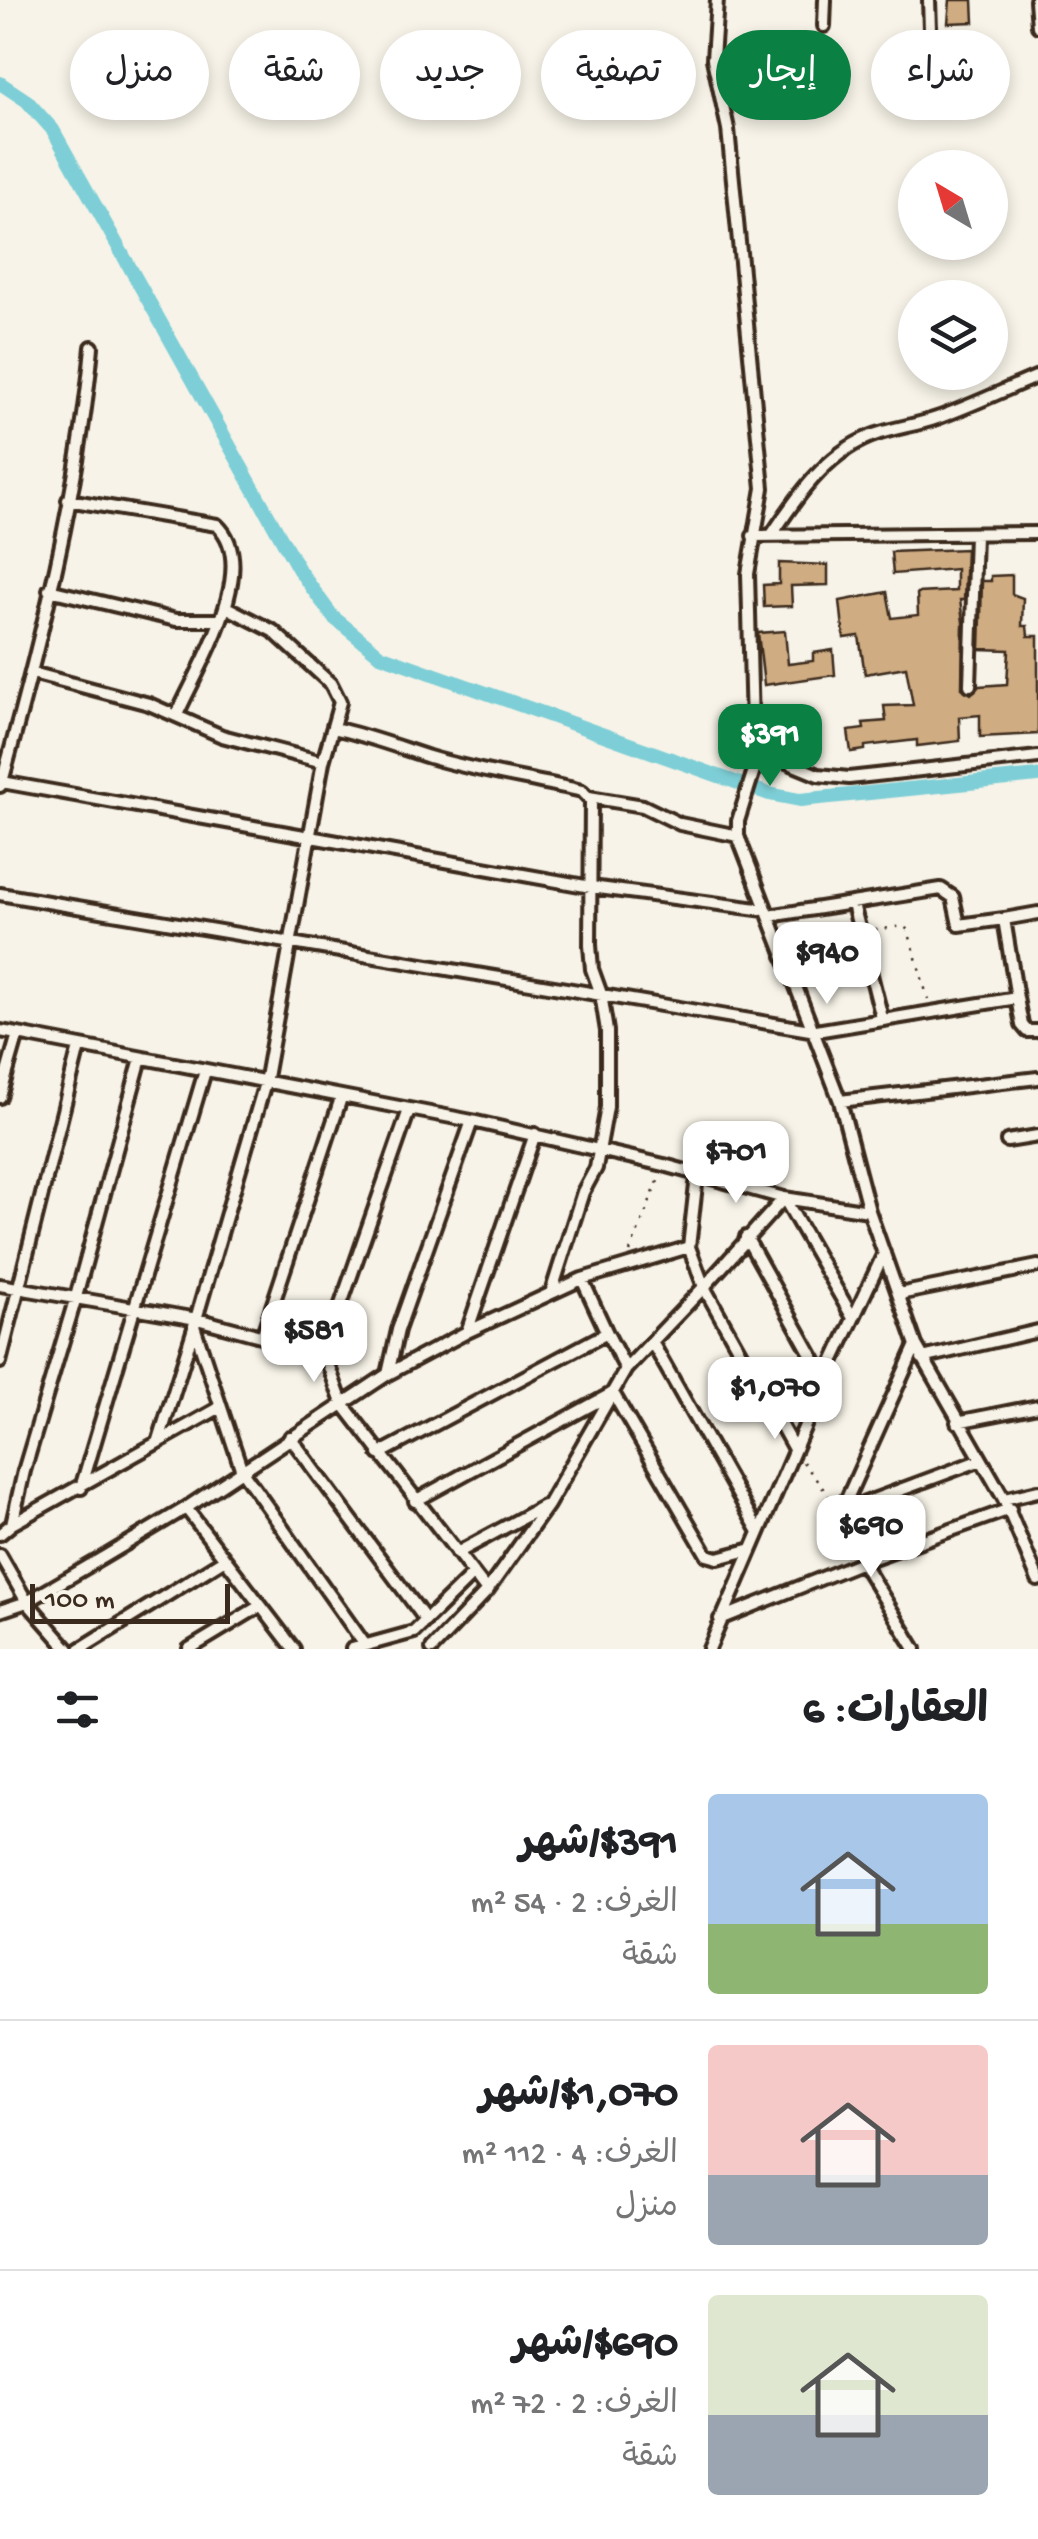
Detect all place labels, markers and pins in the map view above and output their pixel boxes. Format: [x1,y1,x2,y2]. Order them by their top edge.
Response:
pin: $391 [711,704,829,789]
pin: $940 [768,922,886,1007]
pin: $701 [677,1121,795,1206]
pin: $581 [255,1300,373,1385]
pin: $1,070 [694,1357,856,1442]
pin: $690 [812,1495,930,1580]

